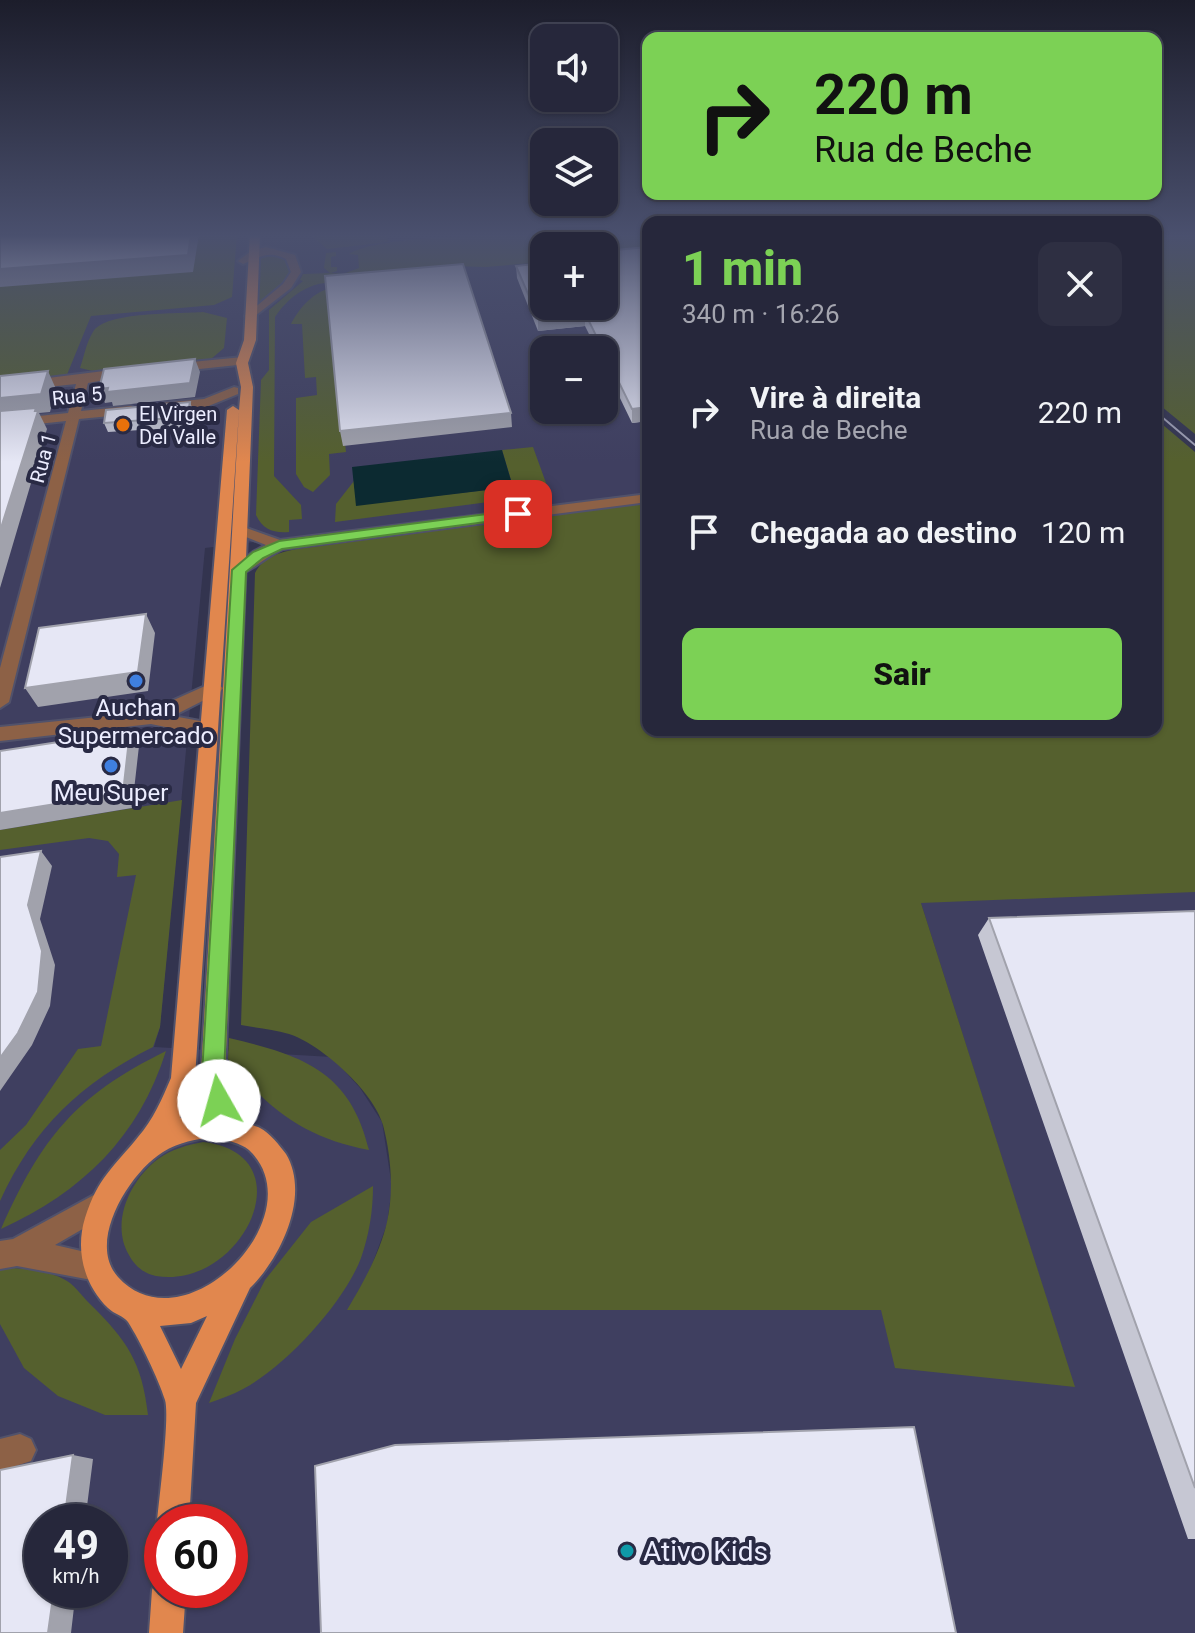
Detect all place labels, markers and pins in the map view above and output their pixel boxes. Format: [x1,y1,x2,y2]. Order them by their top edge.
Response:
place label: El Virgen Del Valle [139,402,217,449]
marker: El Virgen Del Valle [114,416,132,434]
pin [484,480,552,548]
marker: Auchan Supermercado [127,672,145,690]
place label: Auchan Supermercado [58,694,214,750]
marker: Meu Super [102,757,120,775]
place label: Meu Super [54,779,168,807]
place label: Ativo Kids [643,1535,768,1568]
marker: Ativo Kids [618,1542,636,1560]

